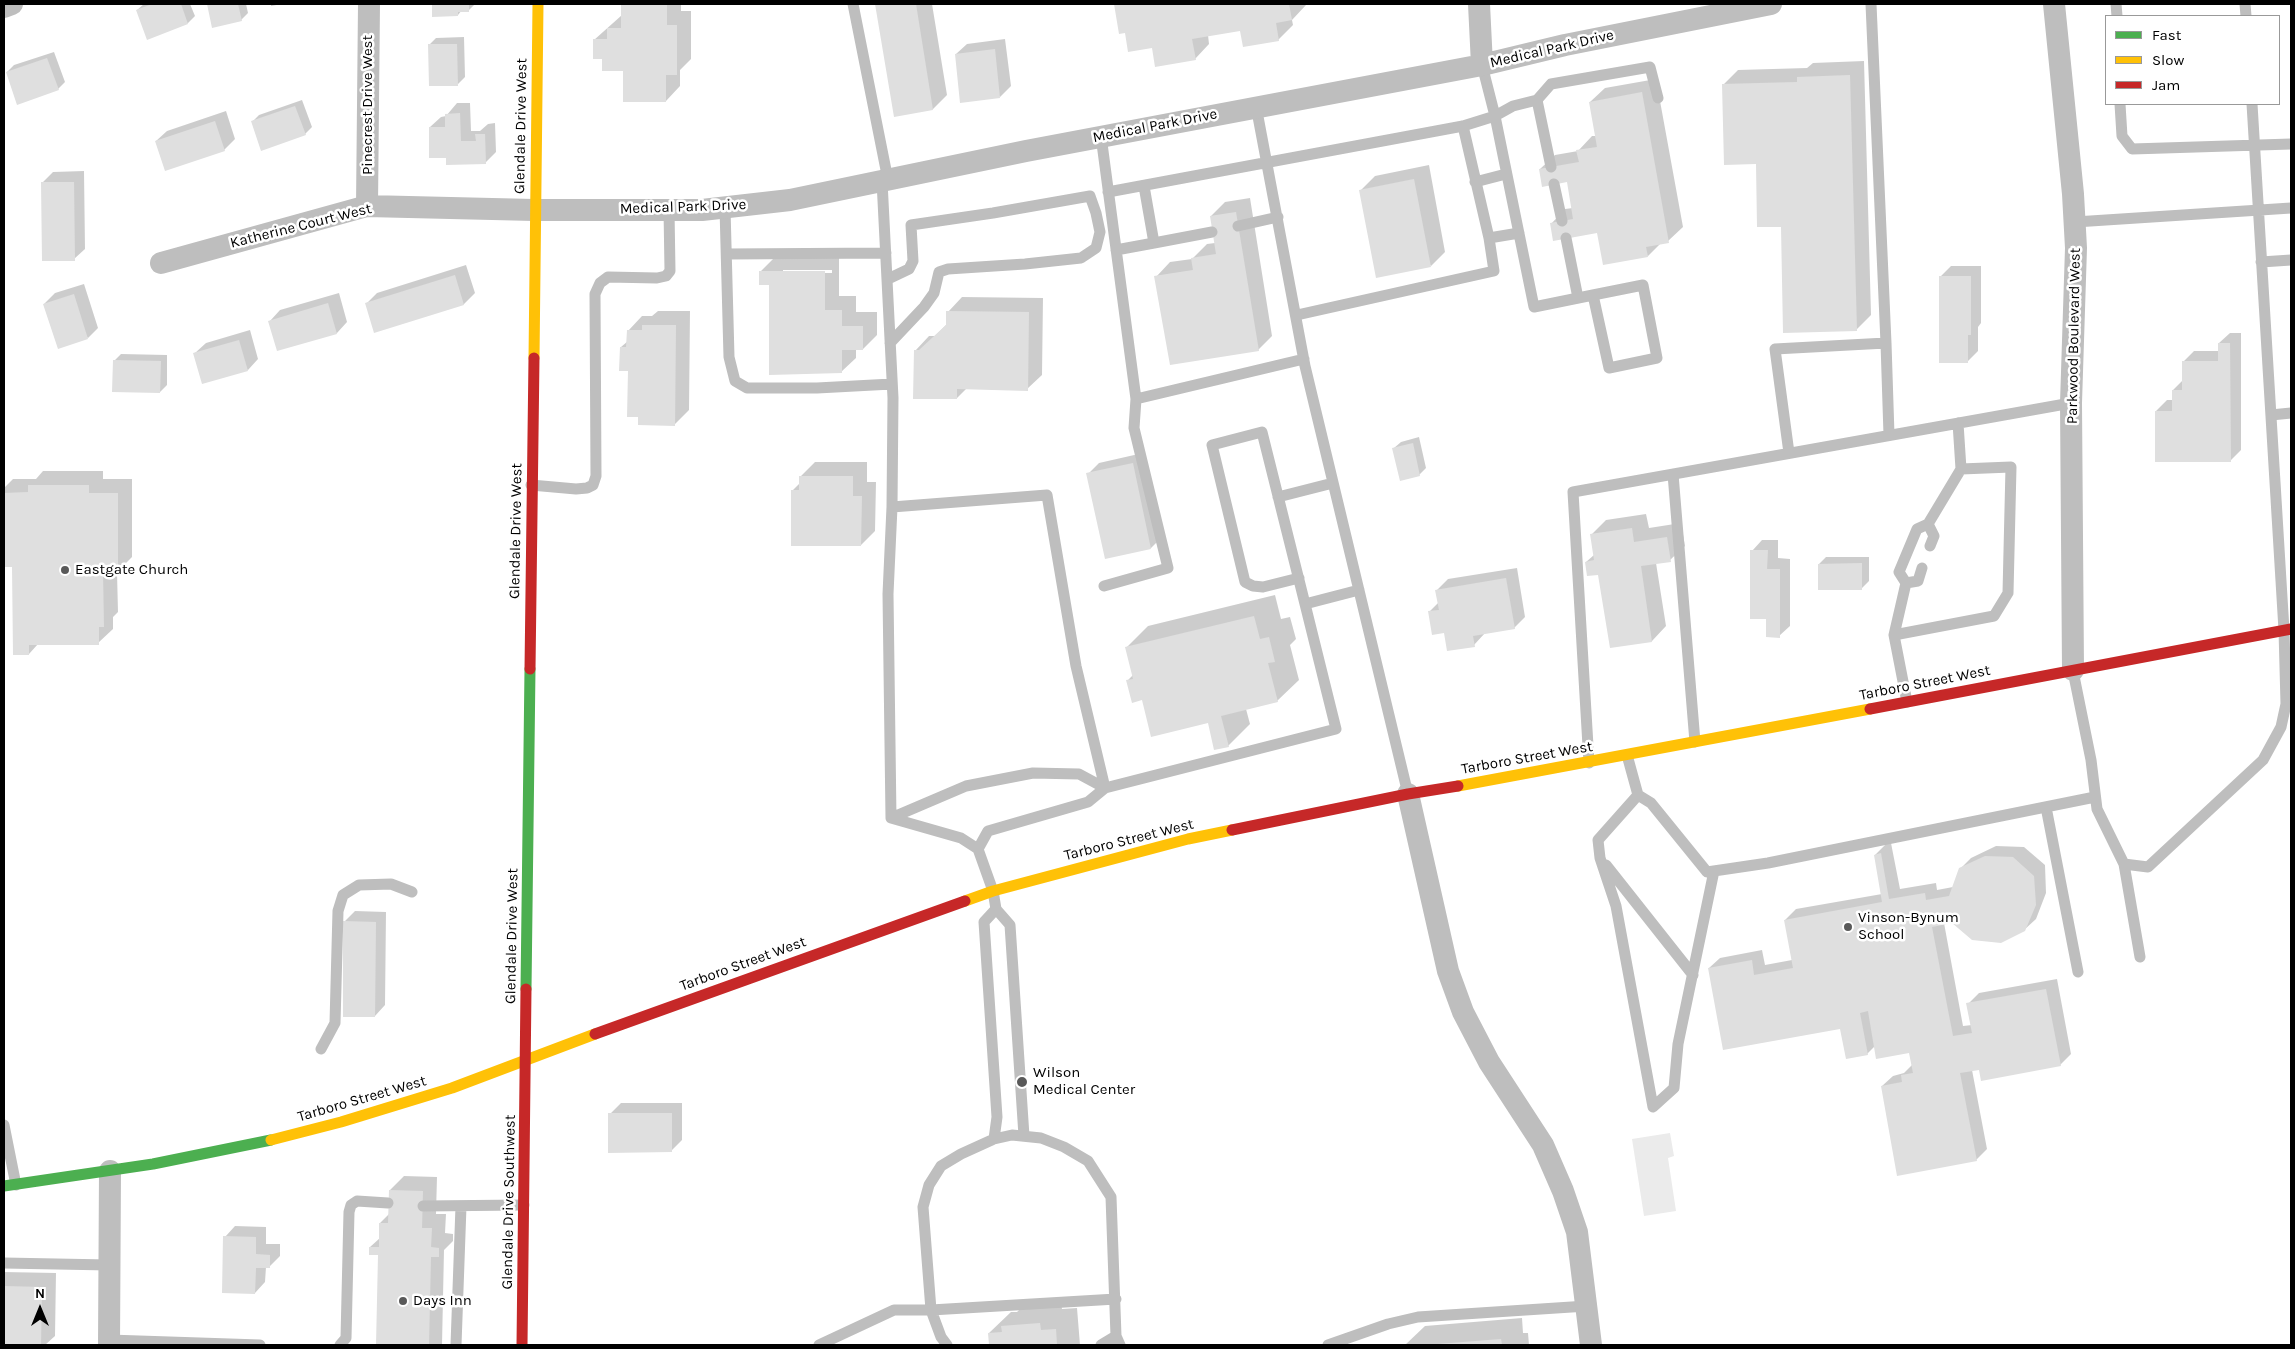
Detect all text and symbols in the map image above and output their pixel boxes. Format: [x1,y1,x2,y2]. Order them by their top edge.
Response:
legend [2105,15,2280,105]
street label: Medical Park Drive [1488,26,1616,72]
text: Fast [2152,26,2181,44]
street label: Pinecrest Drive West [359,35,377,175]
text: Slow [2152,51,2184,69]
street label: Glendale Drive West [511,58,531,194]
text: Jam [2152,76,2180,94]
street label: Medical Park Drive [1091,105,1219,147]
street label: Medical Park Drive [619,196,747,218]
street label: Katherine Court West [228,200,374,252]
street label: Parkwood Boulevard West [2063,248,2085,424]
street label: Glendale Drive West [506,463,526,599]
place label: Eastgate Church [75,561,188,579]
marker: Eastgate Church [59,564,71,576]
street label: Tarboro Street West [1858,661,1992,705]
street label: Tarboro Street West [1460,738,1594,778]
street label: Tarboro Street West [1062,815,1196,865]
street label: Glendale Drive West [502,868,522,1004]
place label: Vinson-Bynum School [1858,909,1959,944]
marker: Vinson-Bynum School [1842,921,1854,933]
street label: Tarboro Street West [677,933,809,995]
place label: Wilson Medical Center [1033,1064,1135,1099]
street label: Tarboro Street West [296,1072,428,1126]
marker: Wilson Medical Center [1015,1075,1029,1089]
street label: Glendale Drive Southwest [498,1114,520,1290]
north arrow [15,1284,65,1334]
text: N [35,1285,45,1302]
place label: Days Inn [413,1292,472,1310]
marker: Days Inn [397,1295,409,1307]

